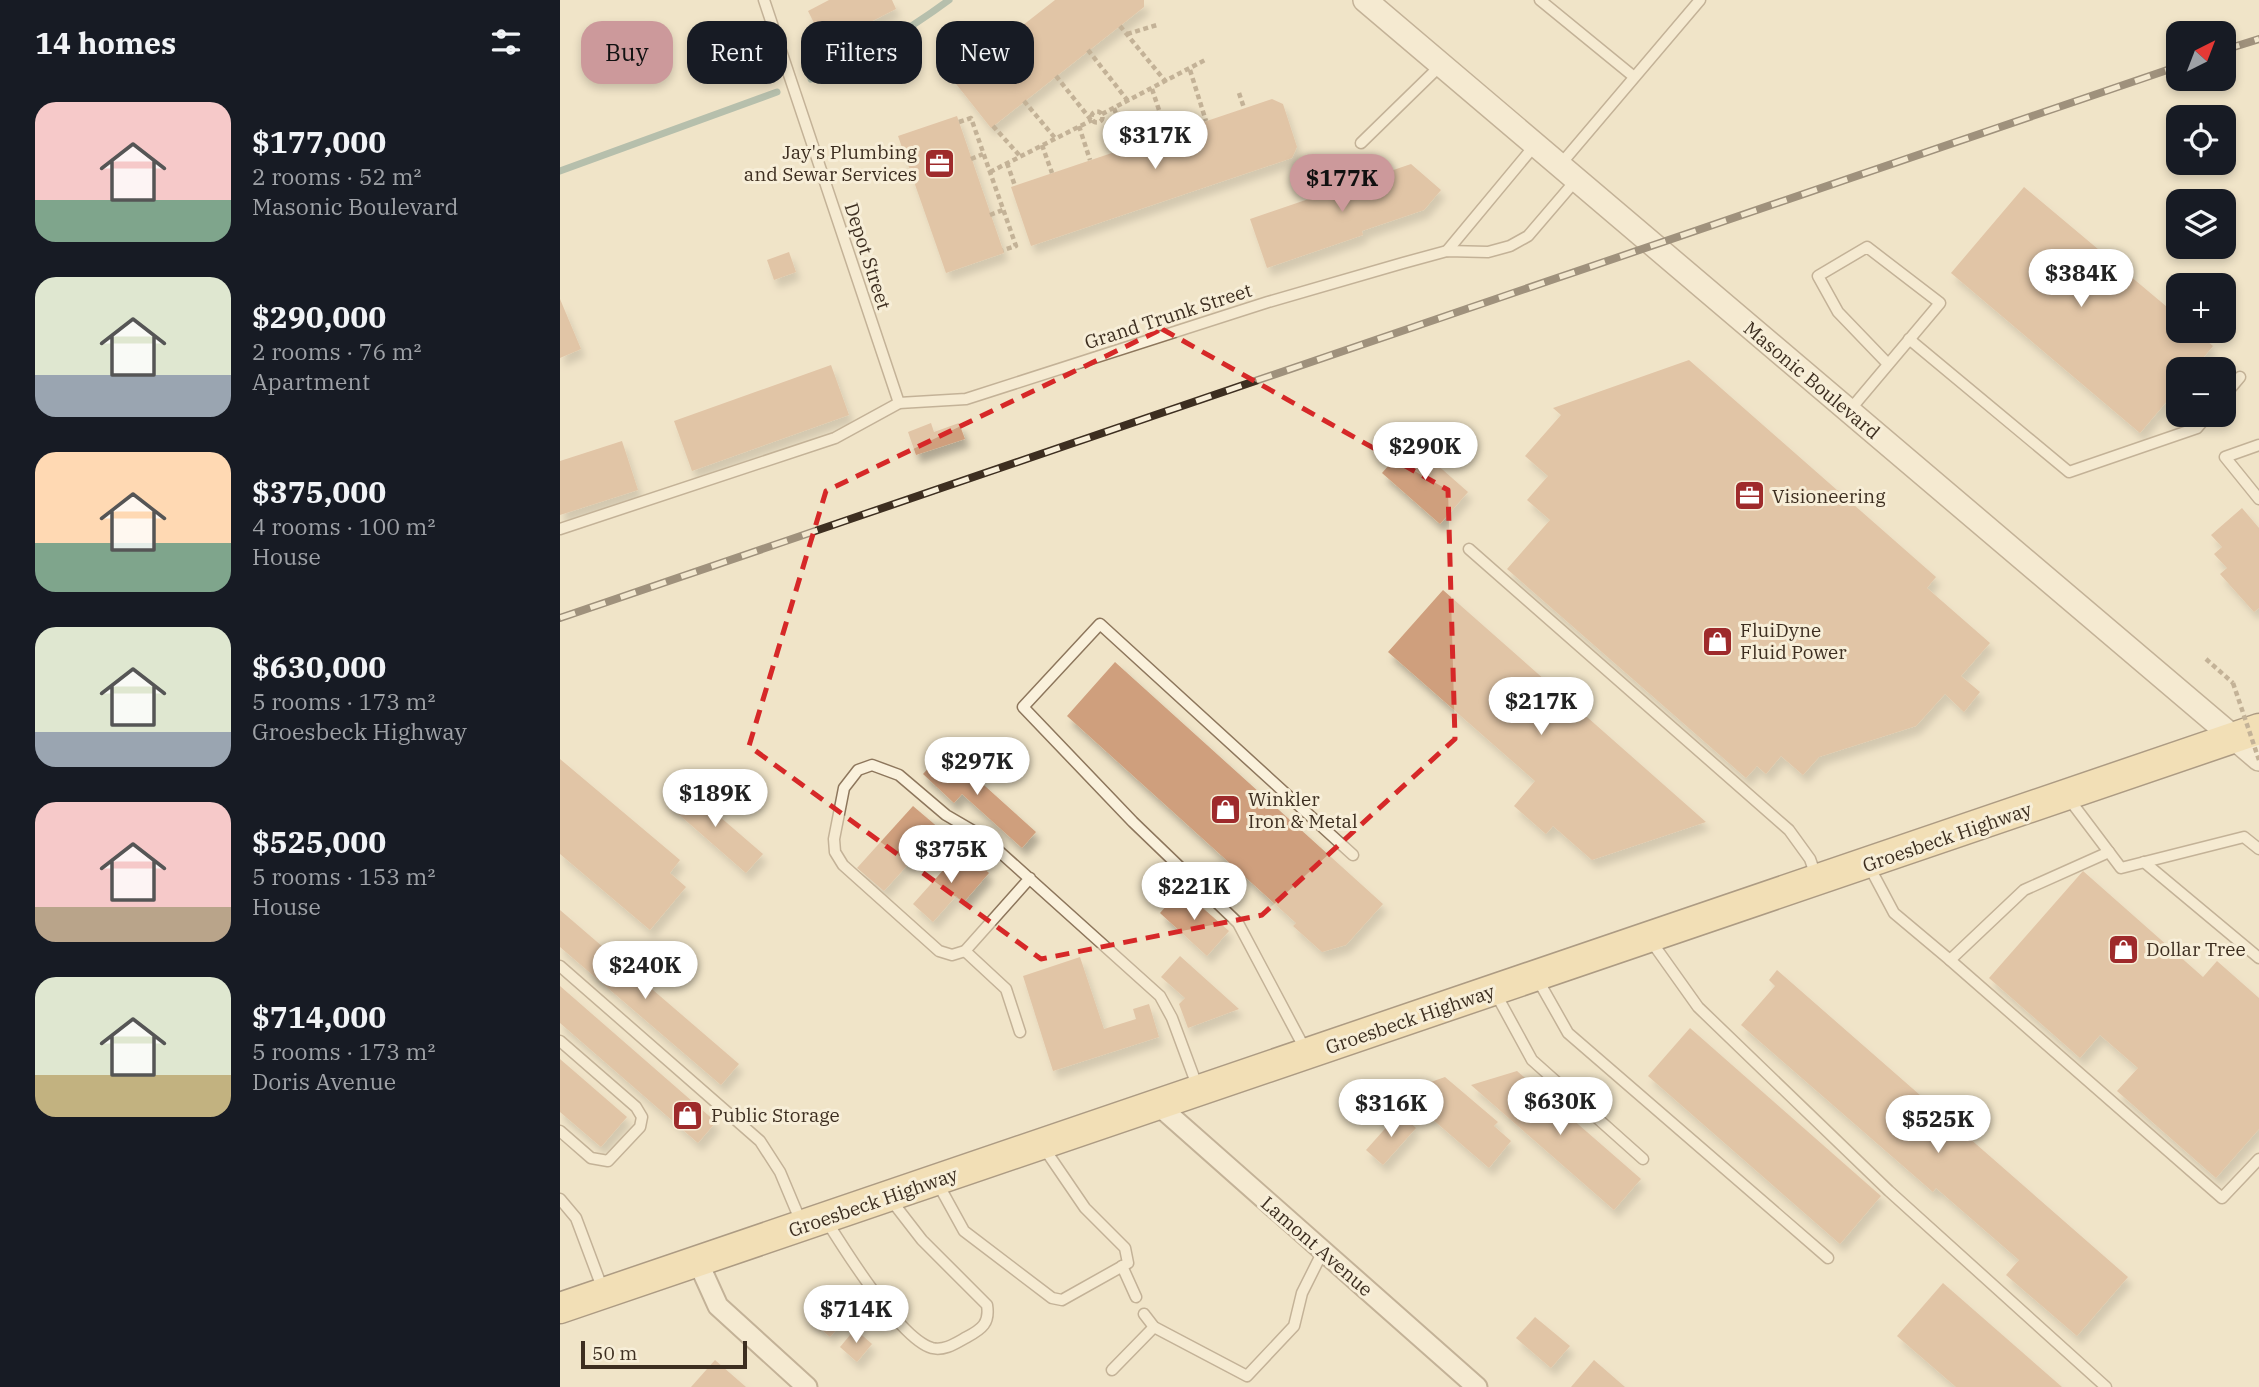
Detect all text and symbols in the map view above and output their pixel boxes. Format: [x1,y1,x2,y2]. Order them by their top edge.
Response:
chip: Buy [581,21,673,84]
chip: Rent [687,21,787,84]
chip: Filters [801,21,922,84]
chip: New [936,21,1034,84]
north arrow [2166,21,2236,91]
map controls [2166,21,2236,427]
text: 14 homes [35,23,176,62]
icon: filters [487,23,525,61]
button: locate [2166,105,2236,175]
pin: $317K [1106,111,1204,171]
text: $317K [1119,119,1191,149]
text: $177,000 [252,122,386,161]
icon: home [91,130,175,214]
place label: Jay's Plumbing and Sewar Services [744,140,918,186]
office icon: Jay's Plumbing and Sewar Services [923,146,957,180]
pin: $177K [1293,154,1391,214]
text: 2 rooms · 52 m² [252,161,422,191]
text: $177K [1306,162,1378,192]
button: layers [2166,189,2236,259]
text: Masonic Boulevard [252,191,459,221]
street label: Depot Street [839,200,897,313]
pin: $384K [2032,250,2130,309]
text: $384K [2045,257,2117,287]
button: + [2166,273,2236,343]
street label: Grand Trunk Street [1081,278,1255,354]
text: $290,000 [252,297,386,336]
icon: home [91,305,175,389]
street label: Masonic Boulevard [1739,316,1885,444]
text: 2 rooms · 76 m² [252,336,422,366]
button: − [2166,357,2236,427]
text: Apartment [252,366,370,396]
pin: $290K [1376,422,1474,482]
text: $290K [1389,430,1461,460]
text: $375,000 [252,472,386,511]
office icon: Visioneering [1732,479,1766,513]
icon: home [91,480,175,564]
place label: Visioneering [1772,484,1886,508]
text: 4 rooms · 100 m² [252,511,435,541]
text: House [252,541,321,571]
place label: FluiDyne Fluid Power [1740,618,1847,664]
shop icon: FluiDyne Fluid Power [1700,624,1734,658]
text: $630,000 [252,647,386,686]
icon: home [91,655,175,739]
pin: $217K [1492,678,1590,737]
text: $217K [1505,685,1577,715]
text: 5 rooms · 173 m² [252,686,435,716]
text: Groesbeck Highway [252,716,467,746]
pin: $297K [928,738,1026,797]
text: $297K [941,745,1013,775]
pin: $189K [666,770,764,829]
text: $189K [679,777,751,807]
place label: Winkler Iron & Metal [1248,787,1358,833]
shop icon: Winkler Iron & Metal [1208,793,1242,827]
street label: Groesbeck Highway [1859,796,2036,877]
text: $525,000 [252,822,386,861]
pin: $375K [902,826,1000,885]
icon: home [91,830,175,914]
text: $375K [915,833,987,863]
text: 5 rooms · 153 m² [252,861,435,891]
pin: $221K [1145,862,1243,922]
text: $221K [1158,870,1230,900]
text: House [252,891,321,921]
shop icon: Dollar Tree [2106,932,2140,966]
place label: Dollar Tree [2146,937,2246,961]
pin: $240K [596,942,694,1001]
text: $240K [609,949,681,979]
street label: Groesbeck Highway [1322,978,1499,1059]
text: $714,000 [252,997,386,1036]
icon: home [91,1005,175,1089]
text: 5 rooms · 173 m² [252,1036,435,1066]
text: Doris Avenue [252,1066,396,1096]
pin: $630K [1511,1078,1609,1137]
pin: $316K [1342,1080,1440,1139]
text: $630K [1524,1085,1596,1115]
text: $316K [1355,1087,1427,1117]
pin: $525K [1889,1096,1987,1155]
shop icon: Public Storage [671,1098,705,1132]
place label: Public Storage [711,1103,840,1127]
text: $525K [1902,1103,1974,1133]
street label: Groesbeck Highway [785,1161,962,1242]
street label: Lamont Avenue [1256,1191,1378,1301]
pin: $714K [807,1286,905,1345]
text: $714K [820,1293,892,1323]
scale bar [581,1338,747,1370]
text: 50 m [592,1341,637,1365]

